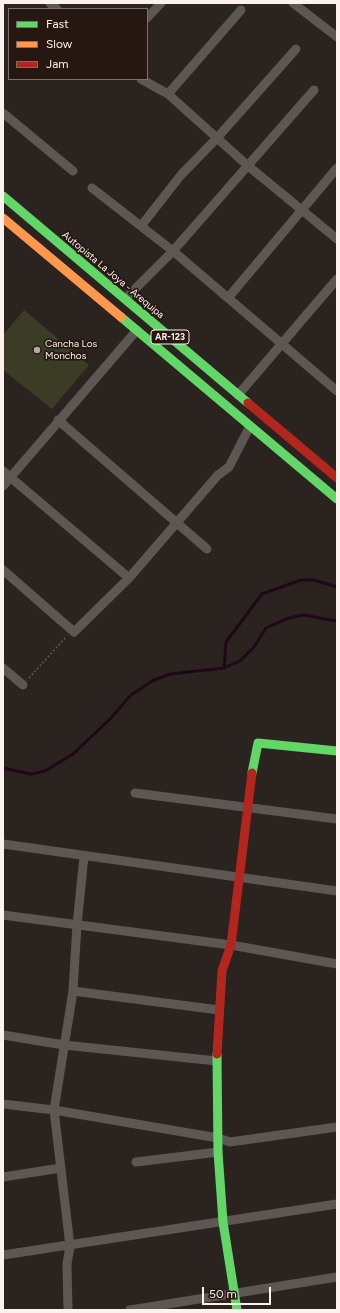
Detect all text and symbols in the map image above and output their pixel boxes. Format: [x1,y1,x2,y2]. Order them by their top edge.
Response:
legend [8,8,148,80]
text: Fast [46,17,69,31]
text: Slow [46,37,72,51]
text: Jam [46,57,69,71]
street label: Autopista La Joya - Arequipa [60,229,166,321]
road number: AR-123 [151,330,189,344]
place label: Cancha Los Monchos [45,338,97,362]
marker: Cancha Los Monchos [32,345,42,355]
scale bar [204,1279,273,1305]
text: 50 m [209,1287,237,1301]

